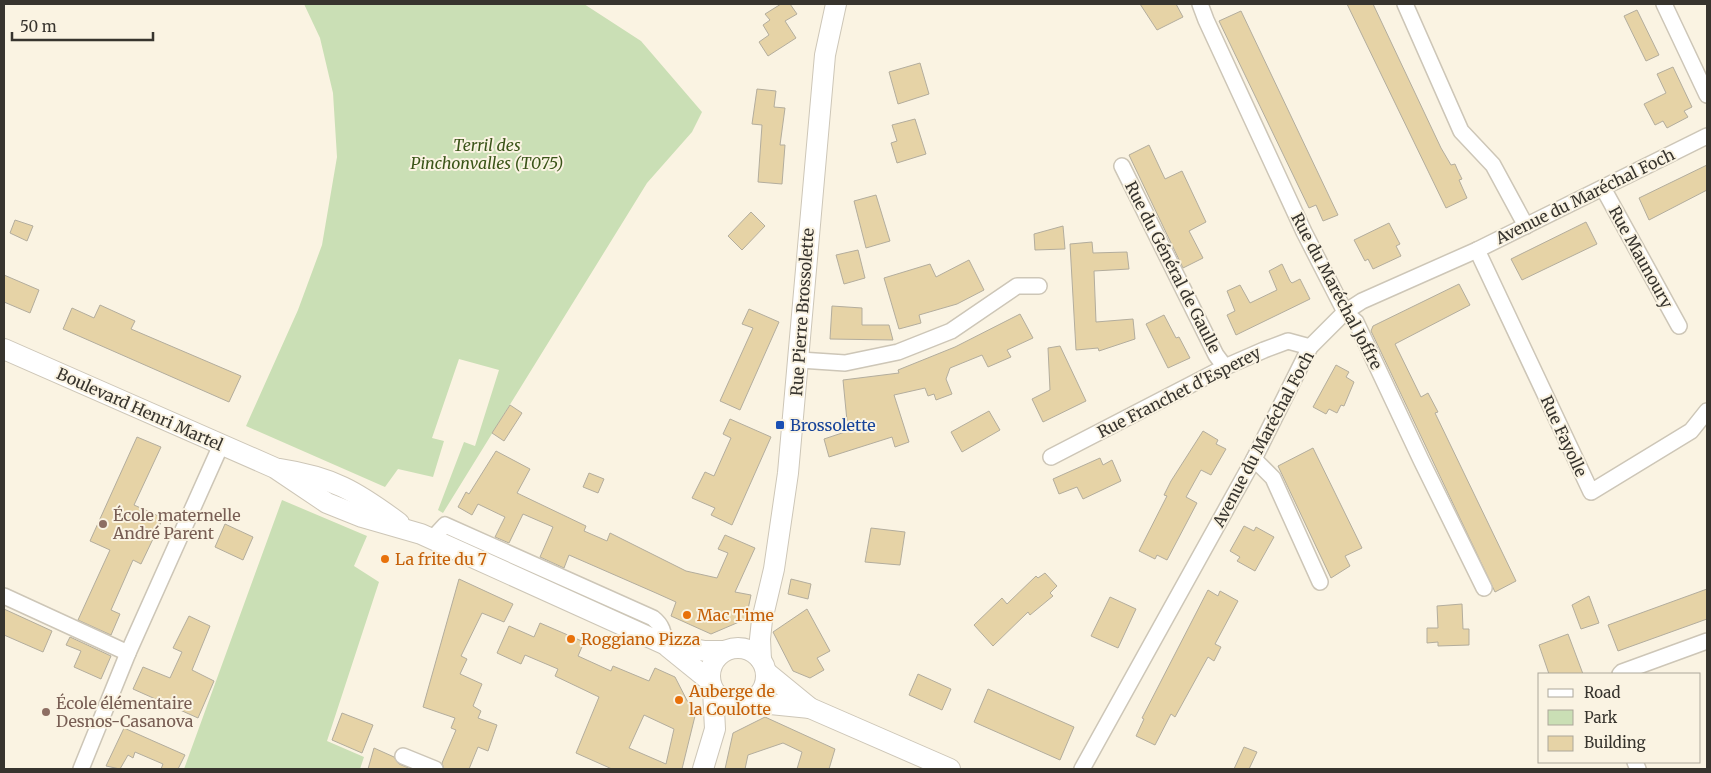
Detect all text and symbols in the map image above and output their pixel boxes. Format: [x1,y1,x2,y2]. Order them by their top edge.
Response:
scale bar [12,10,154,42]
text: 50 m [20,17,57,36]
park label: Terril des Pinchonvalles (T075) [411,135,563,173]
street label: Avenue du Maréchal Foch [1491,144,1678,248]
street label: Rue du Général de Gaulle [1121,178,1225,356]
street label: Rue Maunoury [1605,202,1678,312]
street label: Rue du Maréchal Joffre [1287,209,1387,373]
street label: Rue Pierre Brossolette [786,227,818,397]
street label: Rue Franchet d'Esperey [1094,342,1265,442]
street label: Avenue du Maréchal Foch [1208,347,1318,531]
street label: Boulevard Henri Martel [54,363,226,455]
street label: Rue Fayolle [1537,392,1591,480]
place label: Brossolette [790,415,876,435]
marker: Brossolette [774,419,786,431]
place label: École maternelle André Parent [112,505,241,543]
marker: École maternelle André Parent [97,518,109,530]
place label: La frite du 7 [395,549,487,569]
marker: La frite du 7 [379,553,391,565]
place label: Mac Time [697,605,774,625]
marker: Mac Time [681,609,693,621]
place label: Roggiano Pizza [581,629,701,649]
marker: Roggiano Pizza [565,633,577,645]
legend [1538,673,1701,763]
place label: Auberge de la Coulotte [688,681,775,719]
text: Road [1584,683,1620,702]
place label: École élémentaire Desnos-Casanova [56,693,194,731]
marker: Auberge de la Coulotte [673,694,685,706]
marker: École élémentaire Desnos-Casanova [40,706,52,718]
text: Park [1584,708,1618,727]
text: Building [1584,733,1646,752]

